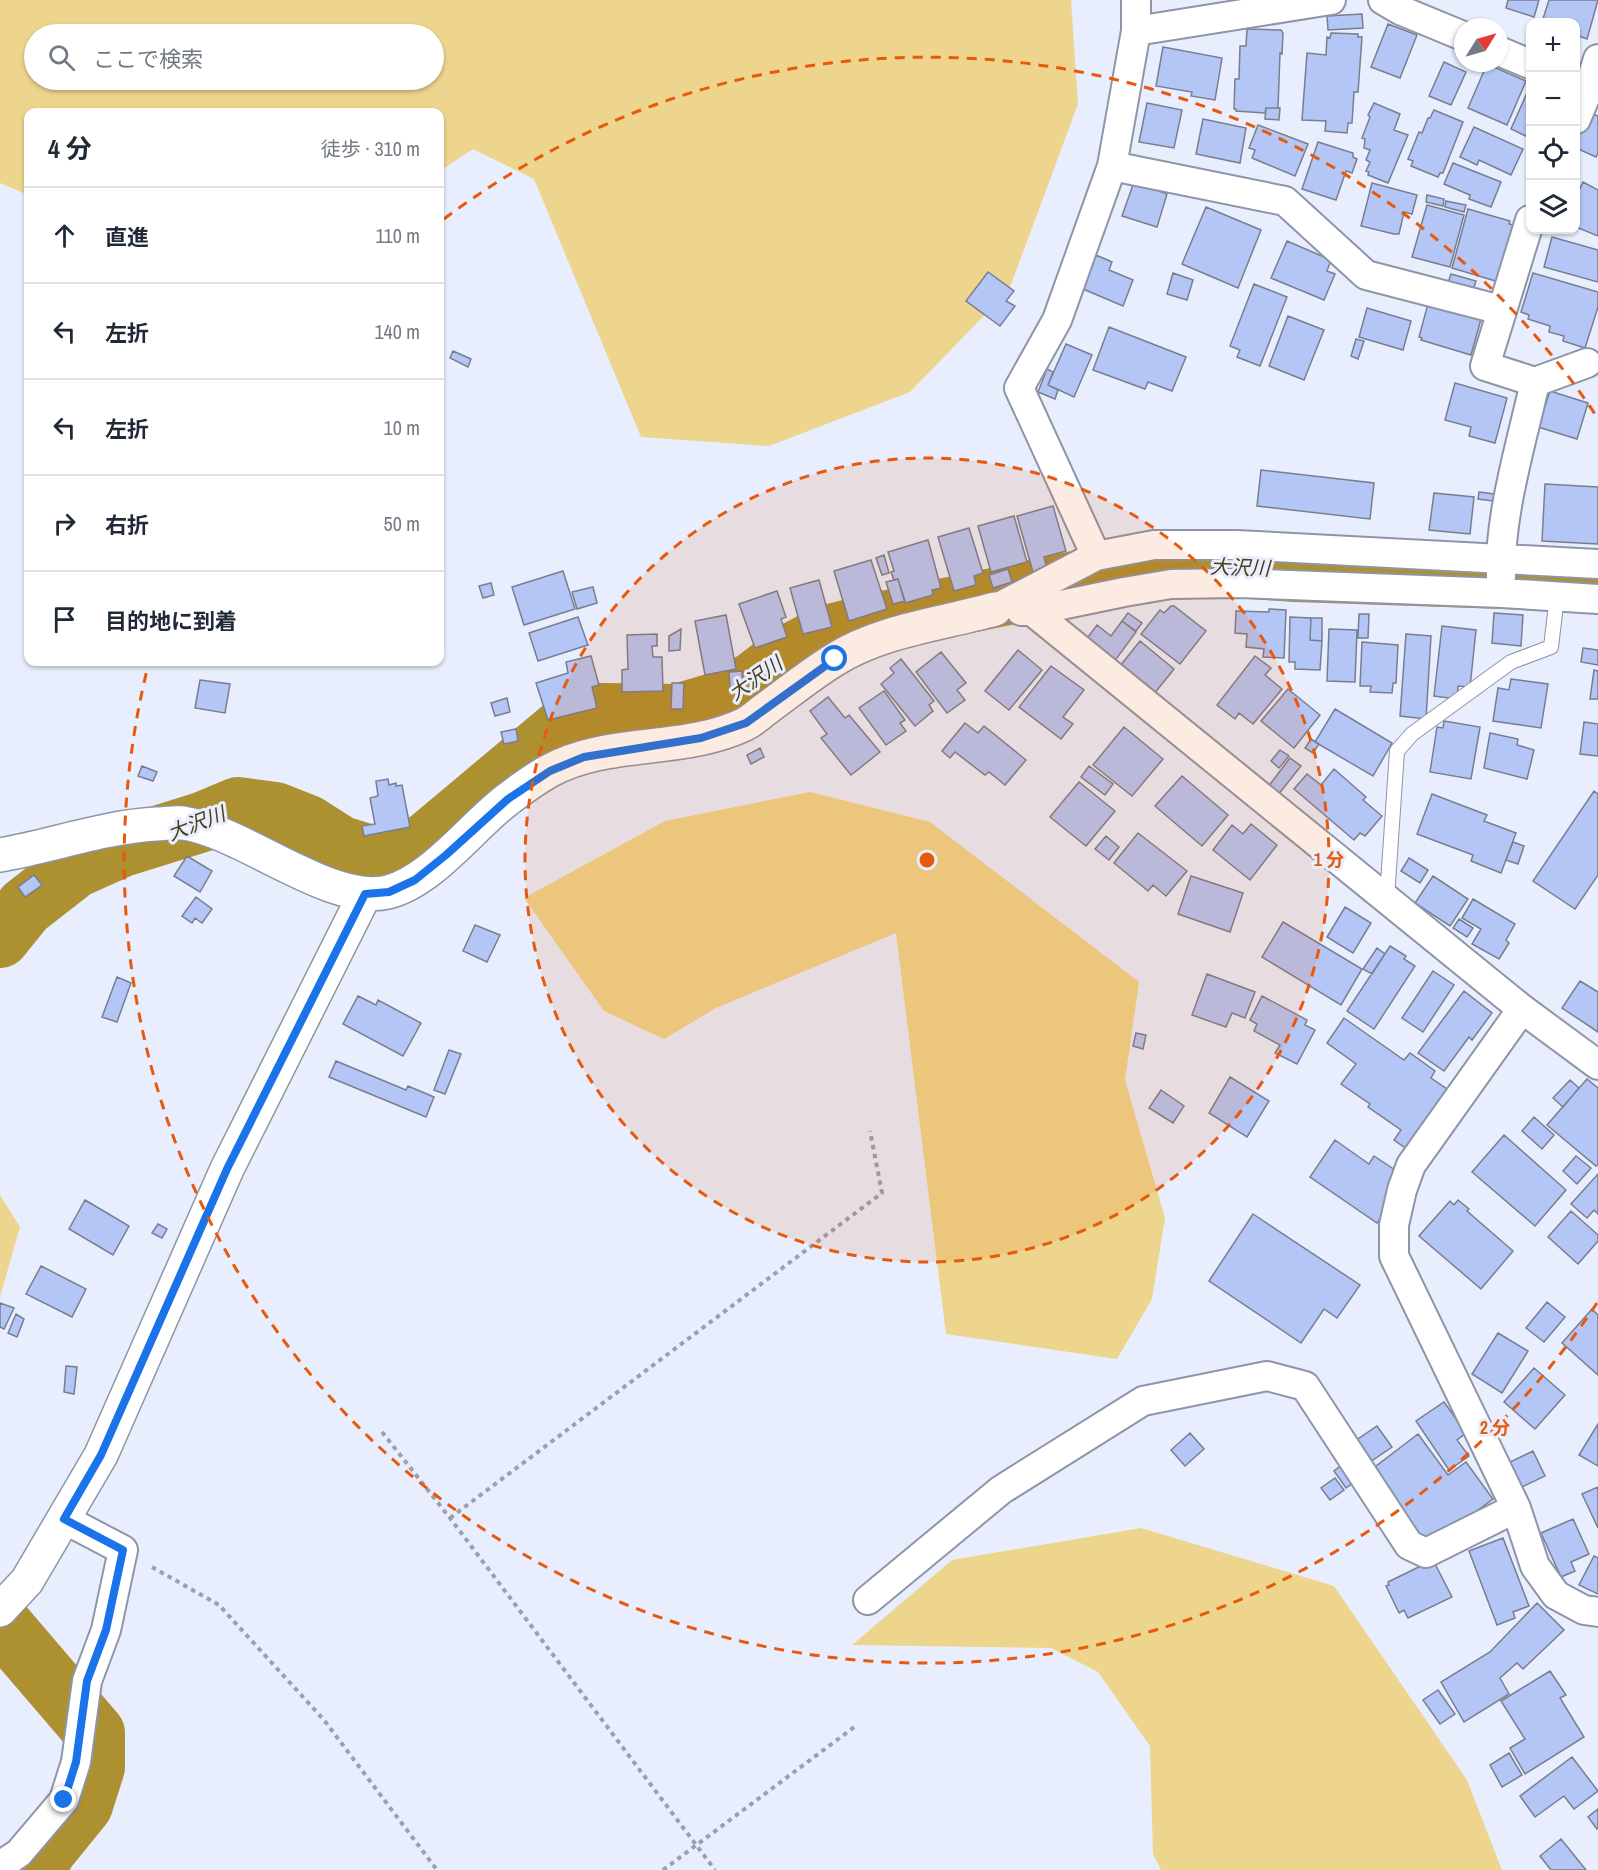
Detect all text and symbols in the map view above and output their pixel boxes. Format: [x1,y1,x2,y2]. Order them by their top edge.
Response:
north arrow [1454,18,1508,72]
map controls [1526,18,1580,234]
button: + [1526,18,1580,72]
search box [24,24,444,90]
icon: search [45,41,78,74]
text: ここで検索 [93,44,203,74]
button: − [1526,72,1580,126]
button: locate [1526,126,1580,180]
text: 4 分 [48,131,92,166]
text: 徒歩 · 310 m [321,135,420,162]
button: layers [1526,180,1580,234]
icon: ahead [48,219,81,252]
text: 直進 [105,222,149,252]
text: 110 m [376,222,420,249]
icon: left [48,315,81,348]
text: 左折 [105,318,149,348]
text: 140 m [374,318,420,345]
icon: left [48,411,81,444]
text: 左折 [105,414,149,444]
text: 10 m [384,414,420,441]
icon: right [48,507,81,540]
text: 右折 [105,510,149,540]
text: 50 m [384,510,420,537]
water label: 大沢川 [1210,552,1272,582]
icon: arrive [48,603,81,636]
text: 目的地に到着 [105,606,237,636]
route start [821,645,847,671]
water label: 大沢川 [723,649,789,706]
water label: 大沢川 [163,799,231,846]
text: 1 分 [1314,847,1344,872]
centre of rings [917,850,937,870]
text: 2 分 [1480,1415,1510,1440]
route end [50,1786,76,1812]

